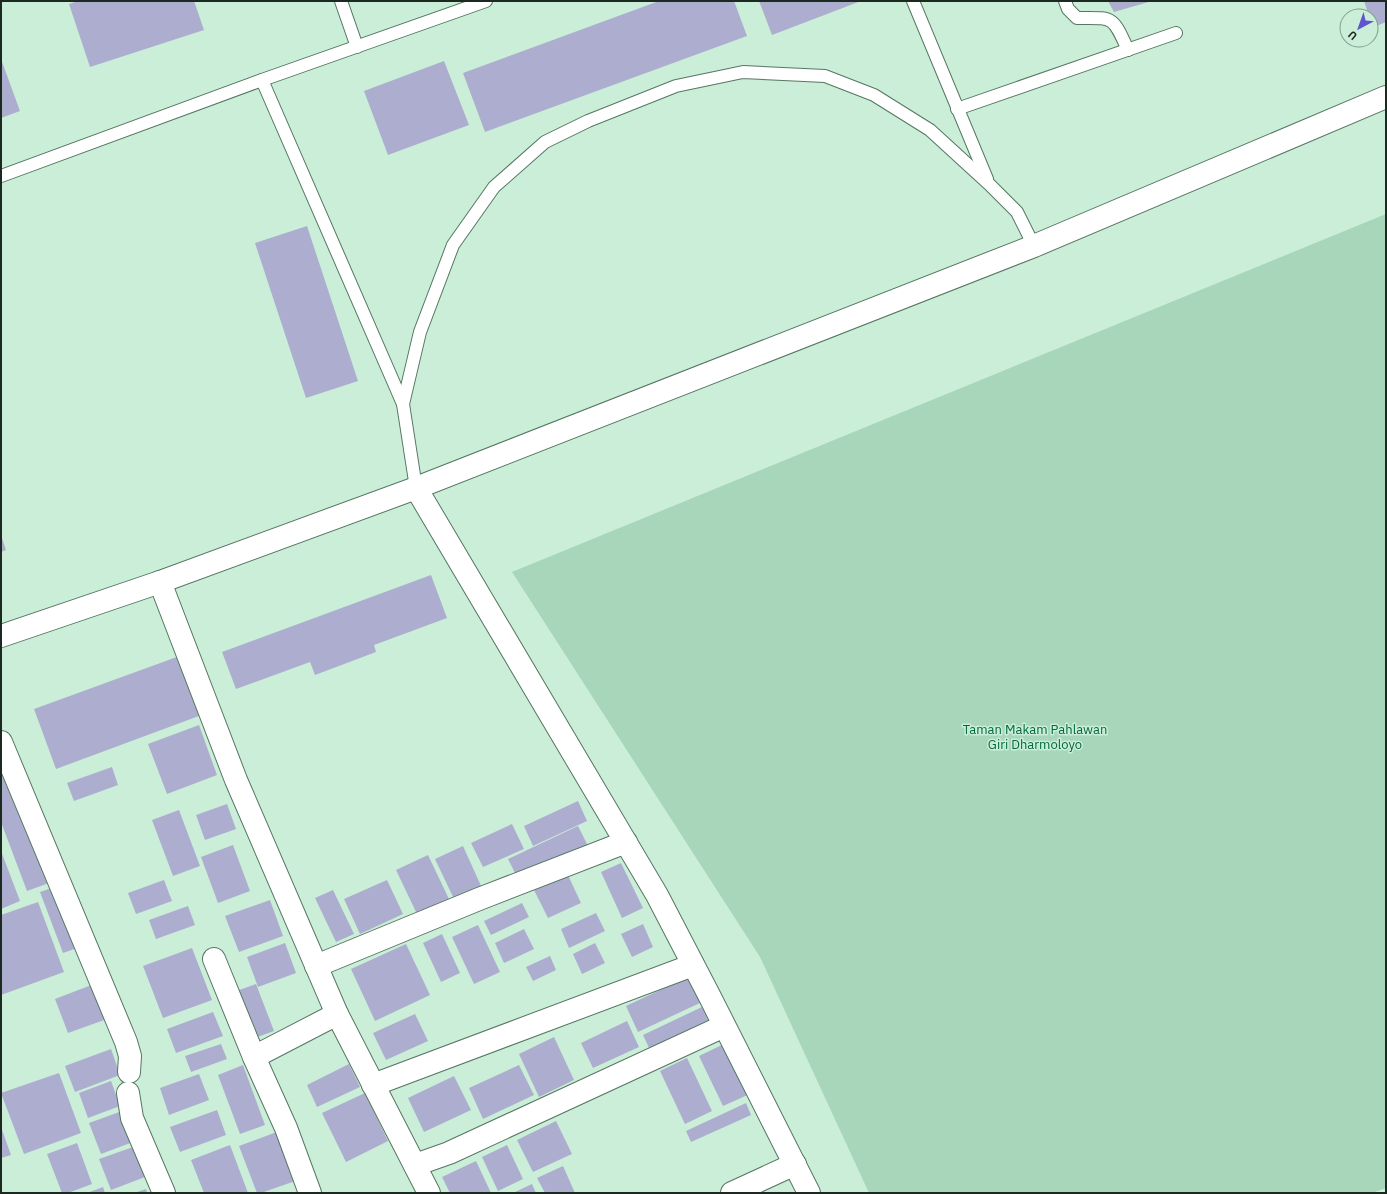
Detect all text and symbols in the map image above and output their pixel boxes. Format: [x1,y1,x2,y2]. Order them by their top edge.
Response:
north arrow [1339,8,1379,48]
text: U [1345,28,1360,43]
park label: Taman Makam Pahlawan Giri Dharmoloyo [963,721,1107,753]

